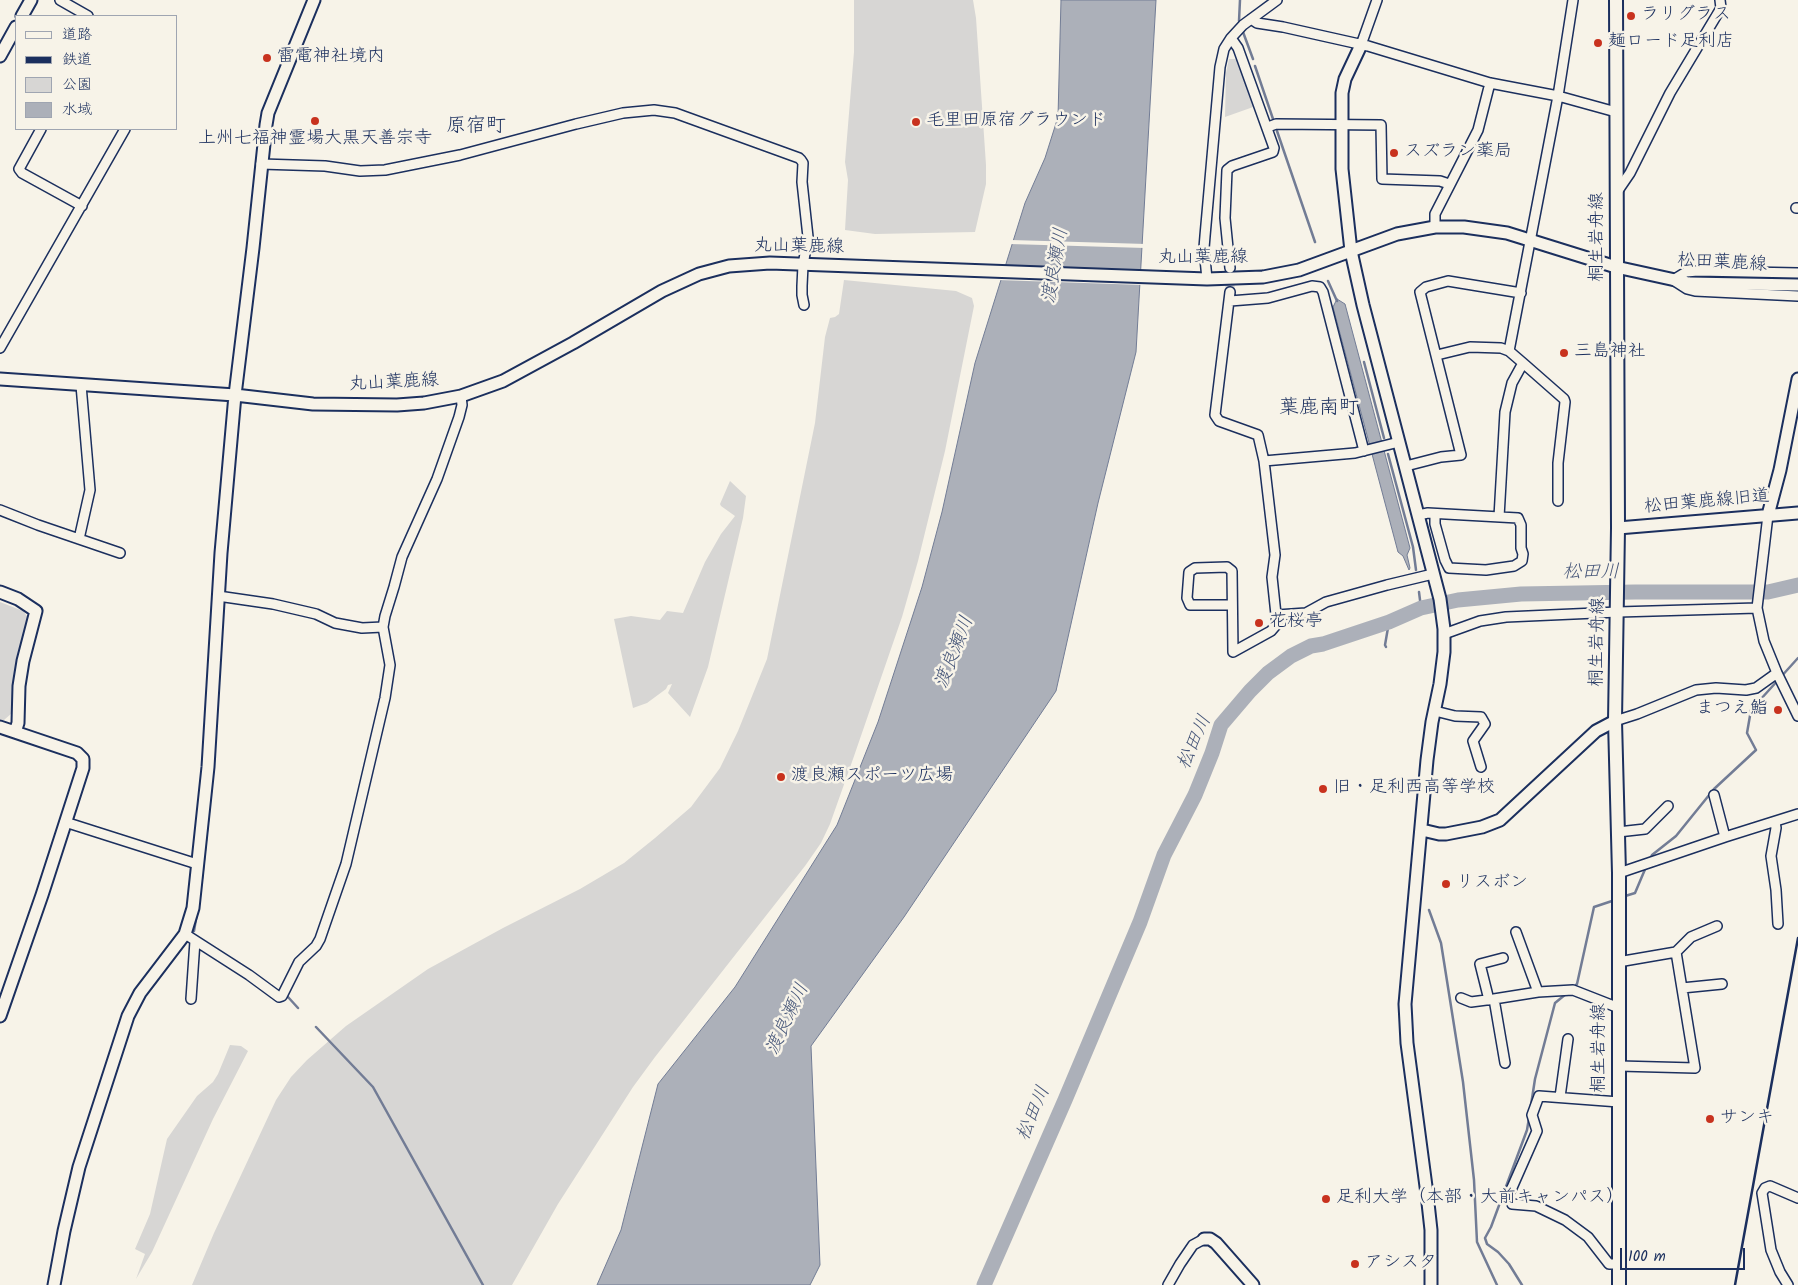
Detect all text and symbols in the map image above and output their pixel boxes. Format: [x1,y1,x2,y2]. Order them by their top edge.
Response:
place label: ラリグラス [1641,5,1731,27]
marker: ラリグラス [1625,10,1637,22]
legend [15,15,178,130]
text: 道路 [62,23,92,47]
place label: 麺ロード足利店 [1608,32,1734,54]
marker: 麺ロード足利店 [1592,37,1604,49]
place label: 雷電神社境内 [277,47,385,69]
text: 鉄道 [62,48,92,72]
marker: 雷電神社境内 [261,52,273,64]
text: 公園 [62,73,92,97]
text: 水域 [62,98,92,122]
place label: 毛里田原宿グラウンド [926,111,1106,133]
marker: 上州七福神霊場大黒天善宗寺 [309,115,321,127]
district label: 原宿町 [446,116,506,140]
marker: 毛里田原宿グラウンド [910,116,922,128]
place label: 上州七福神霊場大黒天善宗寺 [198,129,432,151]
place label: スズラン薬局 [1404,142,1512,164]
marker: スズラン薬局 [1388,147,1400,159]
street label: 桐生岩舟線 [1588,192,1610,282]
water label: 渡良瀬川 [1039,227,1075,305]
street label: 丸山葉鹿線 [754,236,844,260]
street label: 丸山葉鹿線 [1158,248,1248,270]
street label: 松田葉鹿線 [1676,251,1768,277]
place label: 三島神社 [1574,342,1646,364]
marker: 三島神社 [1558,347,1570,359]
street label: 丸山葉鹿線 [348,371,440,397]
district label: 葉鹿南町 [1279,398,1359,422]
street label: 松田葉鹿線旧道 [1643,487,1771,519]
water label: 松田川 [1563,563,1619,585]
street label: 桐生岩舟線 [1587,597,1611,687]
place label: 花桜亭 [1269,612,1323,634]
water label: 渡良瀬川 [932,613,980,693]
marker: 花桜亭 [1253,617,1265,629]
place label: まつえ鮨 [1696,699,1768,721]
marker: まつえ鮨 [1772,704,1784,716]
water label: 松田川 [1174,712,1218,774]
place label: 渡良瀬スポーツ広場 [791,766,953,788]
marker: 渡良瀬スポーツ広場 [775,771,787,783]
place label: 旧・足利西高等学校 [1333,778,1495,800]
marker: 旧・足利西高等学校 [1317,783,1329,795]
place label: リスボン [1456,873,1528,895]
marker: リスボン [1440,878,1452,890]
water label: 渡良瀬川 [763,981,815,1059]
street label: 桐生岩舟線 [1590,1003,1612,1093]
water label: 松田川 [1013,1083,1057,1145]
place label: サンキ [1720,1108,1774,1130]
marker: サンキ [1704,1113,1716,1125]
place label: 足利大学（本部・大前キャンパス） [1336,1188,1624,1210]
marker: 足利大学（本部・大前キャンパス） [1320,1193,1332,1205]
scale bar [1623,1238,1748,1270]
text: 100 m [1628,1245,1666,1269]
place label: アシスタ [1365,1253,1437,1275]
marker: アシスタ [1349,1258,1361,1270]

